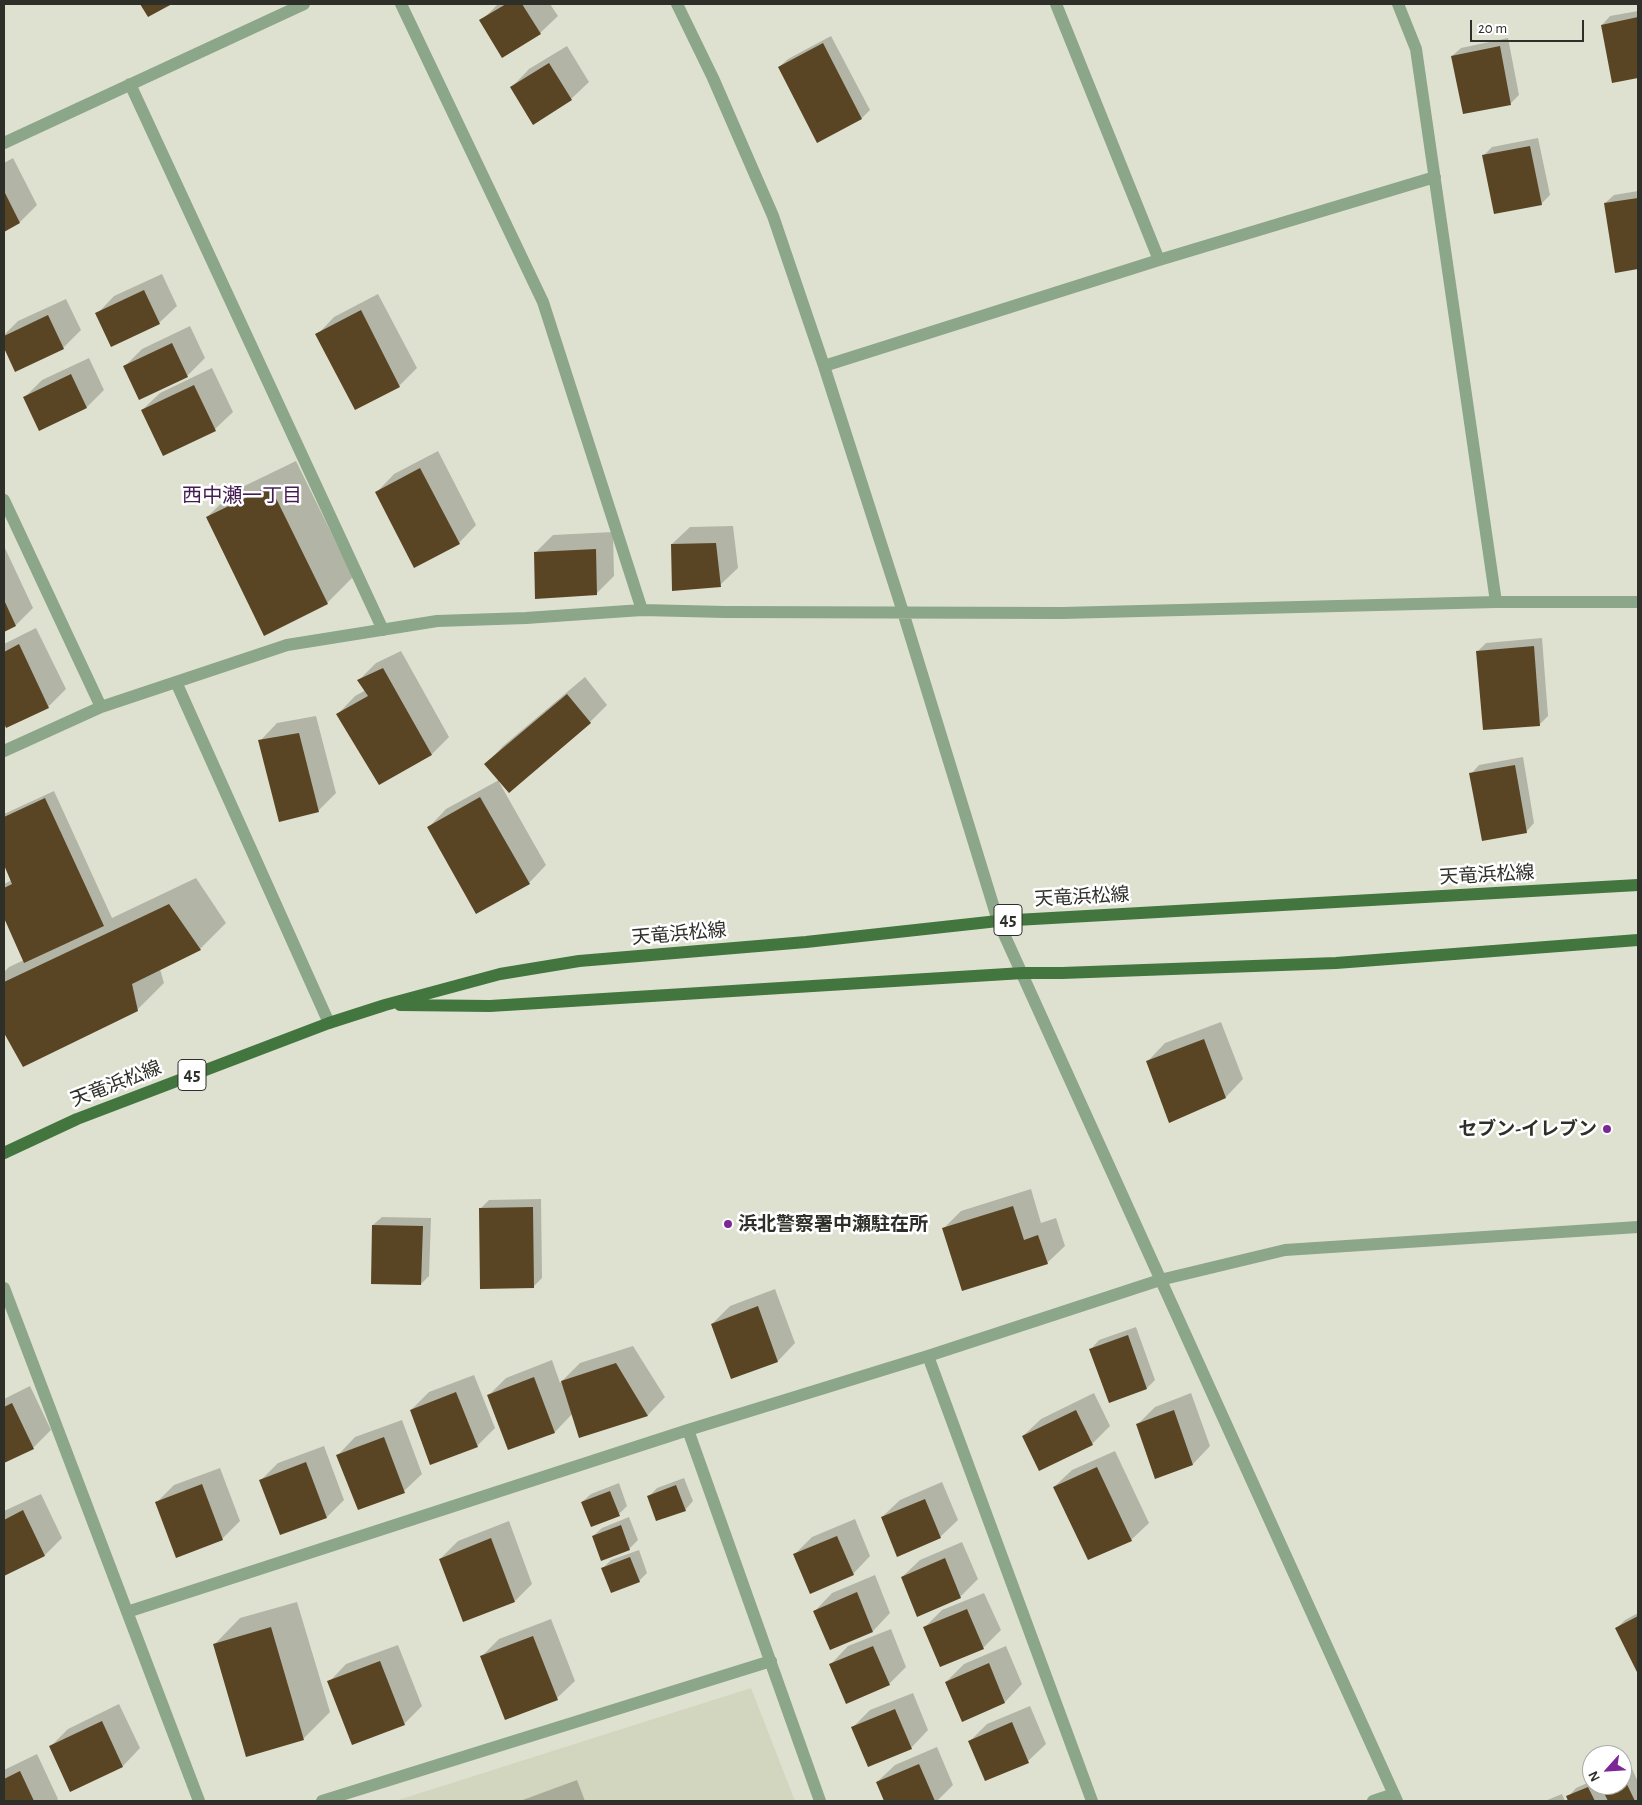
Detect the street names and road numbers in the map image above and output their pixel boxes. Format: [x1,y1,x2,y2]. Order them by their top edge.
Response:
street label: 天竜浜松線 [1439,861,1535,889]
street label: 天竜浜松線 [1034,883,1130,911]
road number: 45 [994,904,1022,936]
street label: 天竜浜松線 [631,919,727,949]
street label: 天竜浜松線 [68,1056,164,1112]
road number: 45 [178,1060,206,1090]

